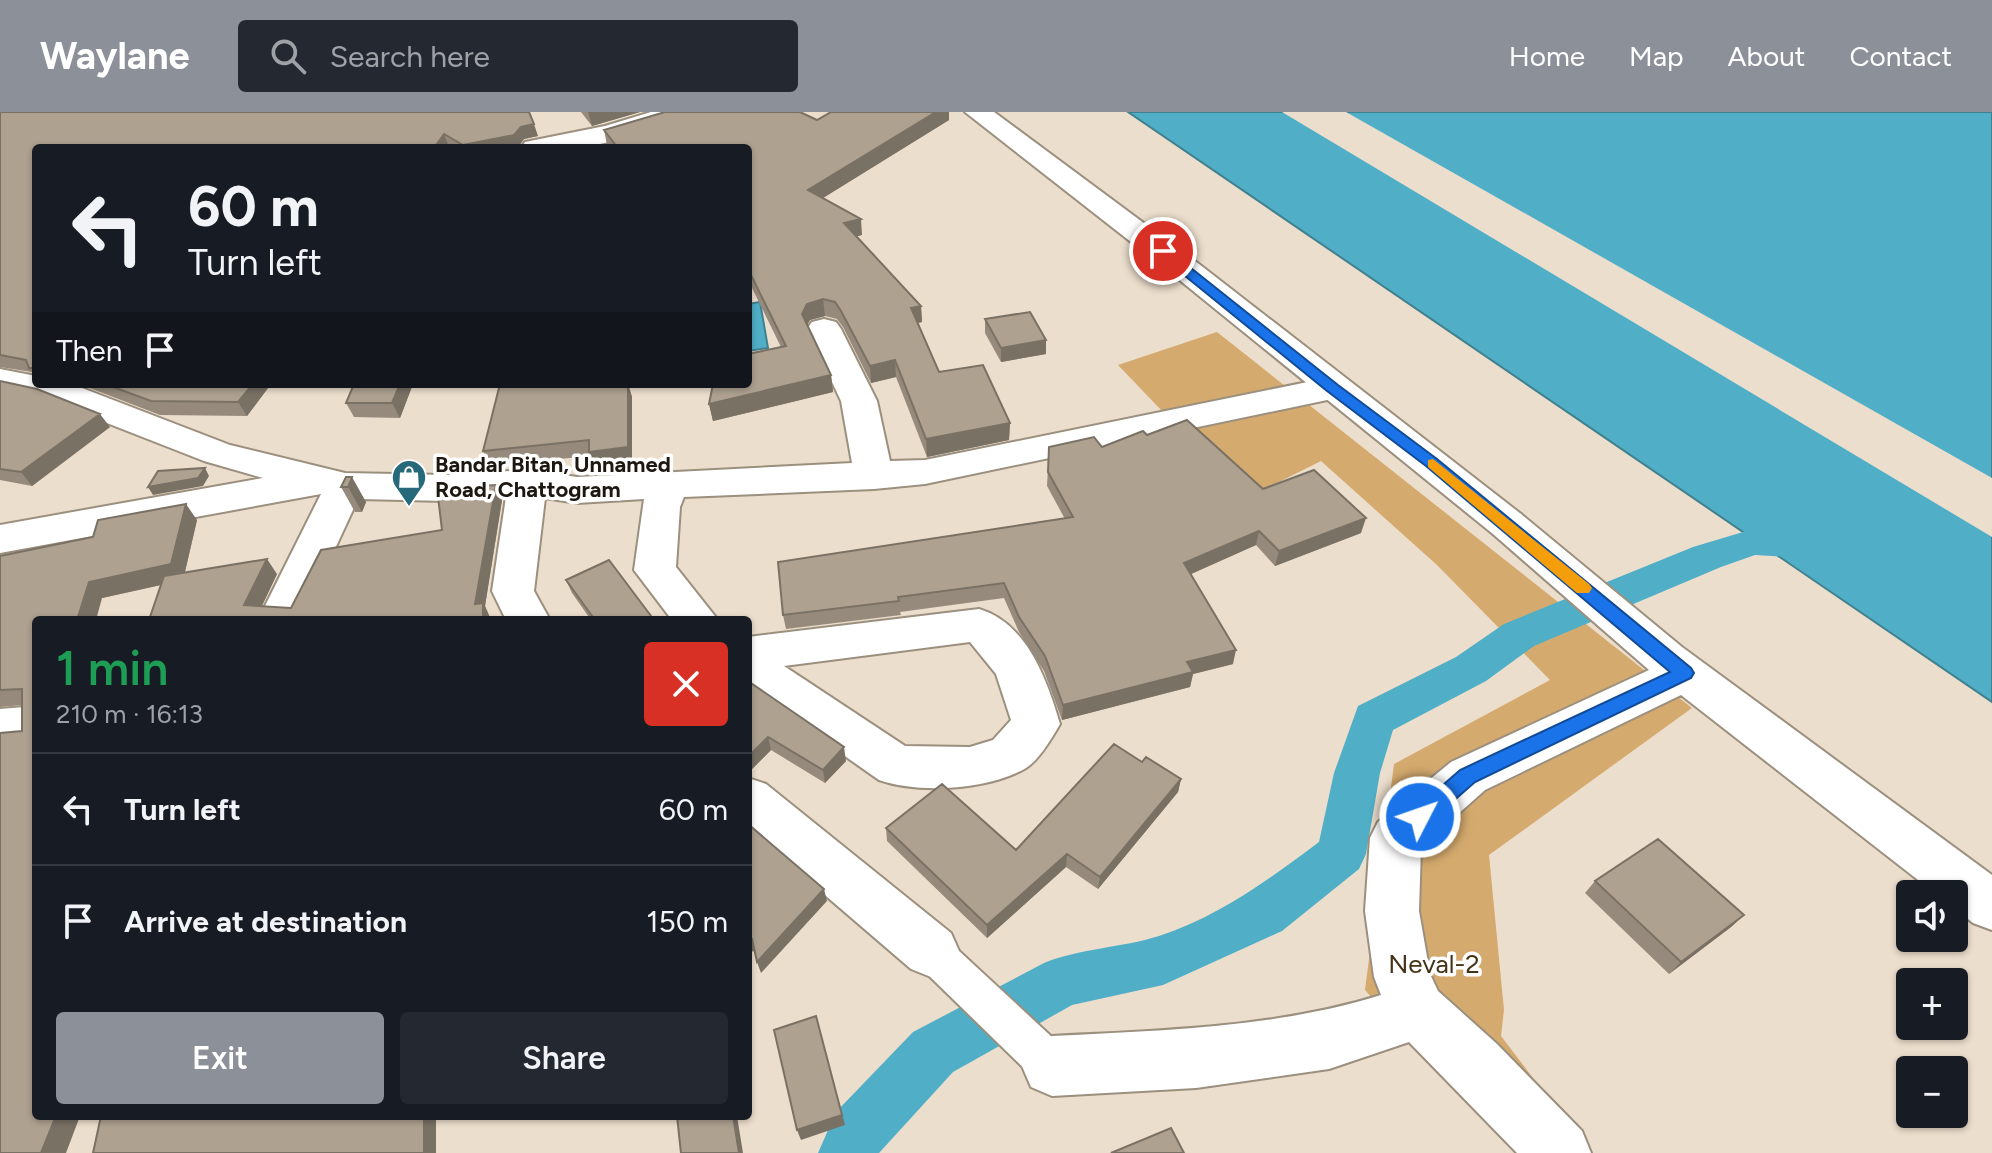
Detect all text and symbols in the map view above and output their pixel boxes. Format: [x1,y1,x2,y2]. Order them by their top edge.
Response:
search box [238,20,798,92]
text: Waylane [40,33,190,79]
icon: search [266,34,310,78]
text: Search here [330,38,490,75]
text: Home [1509,39,1585,73]
text: Map [1629,39,1684,73]
text: About [1728,39,1805,73]
text: Contact [1849,39,1952,73]
text: 60 m [188,173,319,240]
icon: left [56,176,160,280]
pin [1129,217,1197,285]
icon: arrive [1141,229,1185,273]
text: Turn left [188,241,322,284]
icon: arrive [138,328,182,372]
text: Then [56,332,122,369]
place label: Bandar Bitan, Unnamed Road, Chattogram [435,451,671,503]
shop icon: Bandar Bitan, Unnamed Road, Chattogram [390,458,428,508]
text: 1 min [56,639,168,697]
button: close [644,642,728,726]
text: 210 m · 16:13 [56,698,203,730]
position arrow [1378,775,1462,859]
icon: left [56,787,100,831]
text: Turn left [124,791,241,828]
text: 60 m [659,791,728,828]
map controls [1896,880,1968,1128]
button: sound [1896,880,1968,952]
icon: arrive [56,899,100,943]
text: Arrive at destination [124,903,407,940]
text: 150 m [646,903,728,940]
park label: Neval-2 [1388,948,1480,980]
button: + [1896,968,1968,1040]
button: Exit [56,1012,384,1104]
button: Share [400,1012,728,1104]
button: − [1896,1056,1968,1128]

